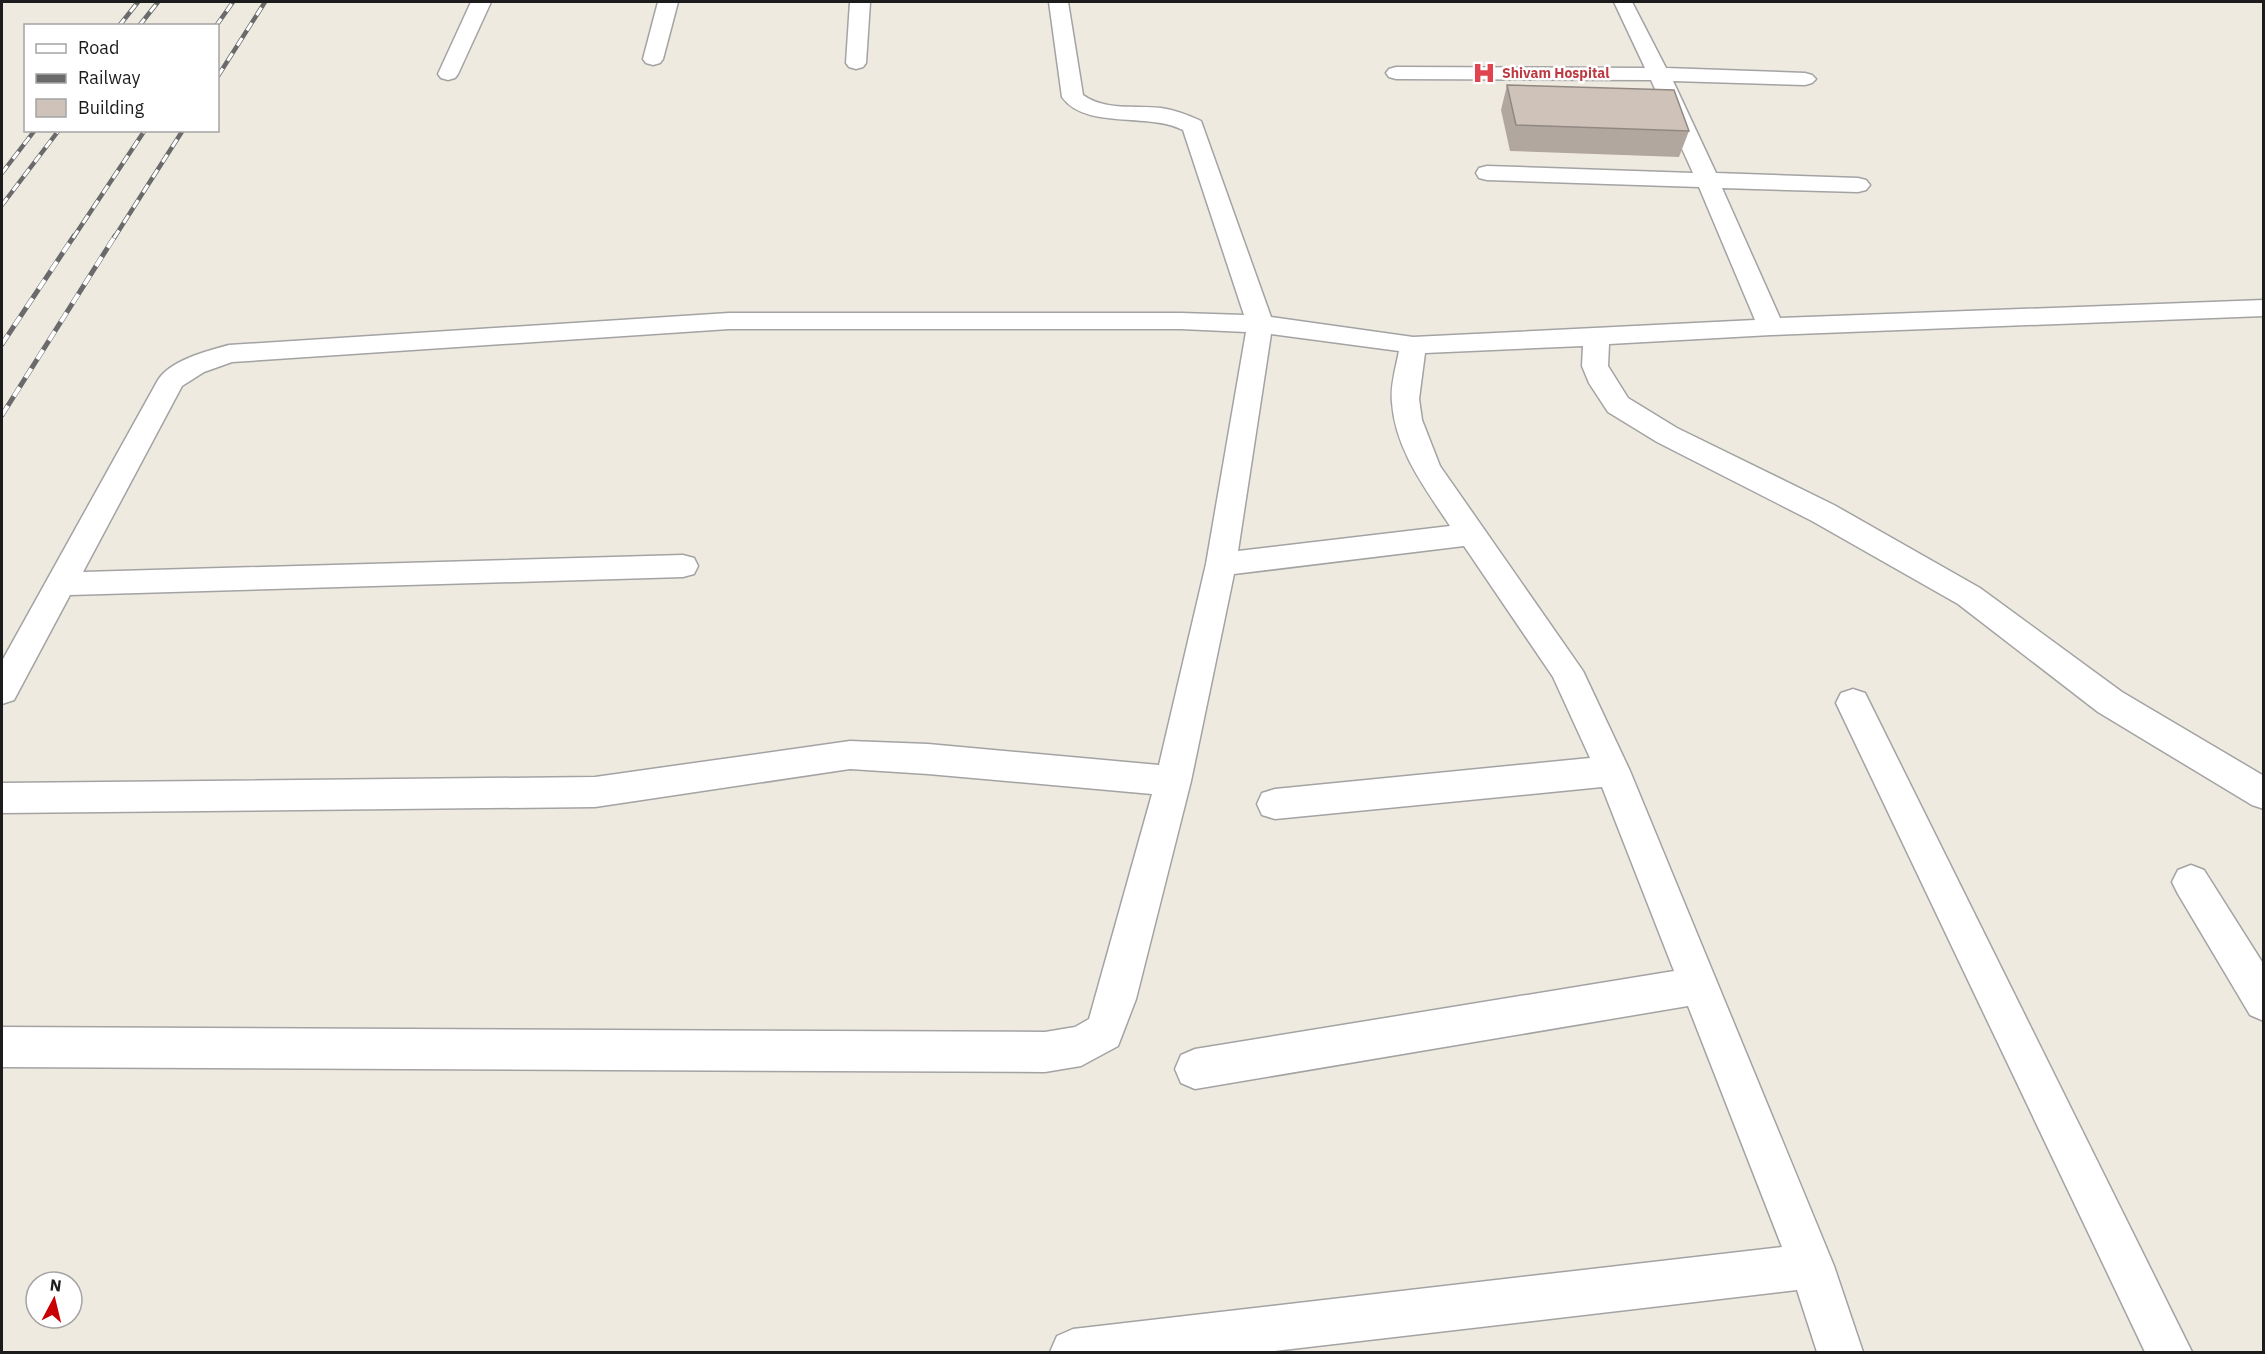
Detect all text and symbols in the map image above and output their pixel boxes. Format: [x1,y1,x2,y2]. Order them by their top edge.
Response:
legend [24,24,219,132]
text: Road [78,36,119,59]
hospital icon: Shivam Hospital [1471,60,1497,86]
place label: Shivam Hospital [1502,64,1609,82]
text: Railway [78,66,140,89]
text: Building [78,96,145,119]
north arrow [24,1270,84,1330]
text: N [49,1274,63,1296]

